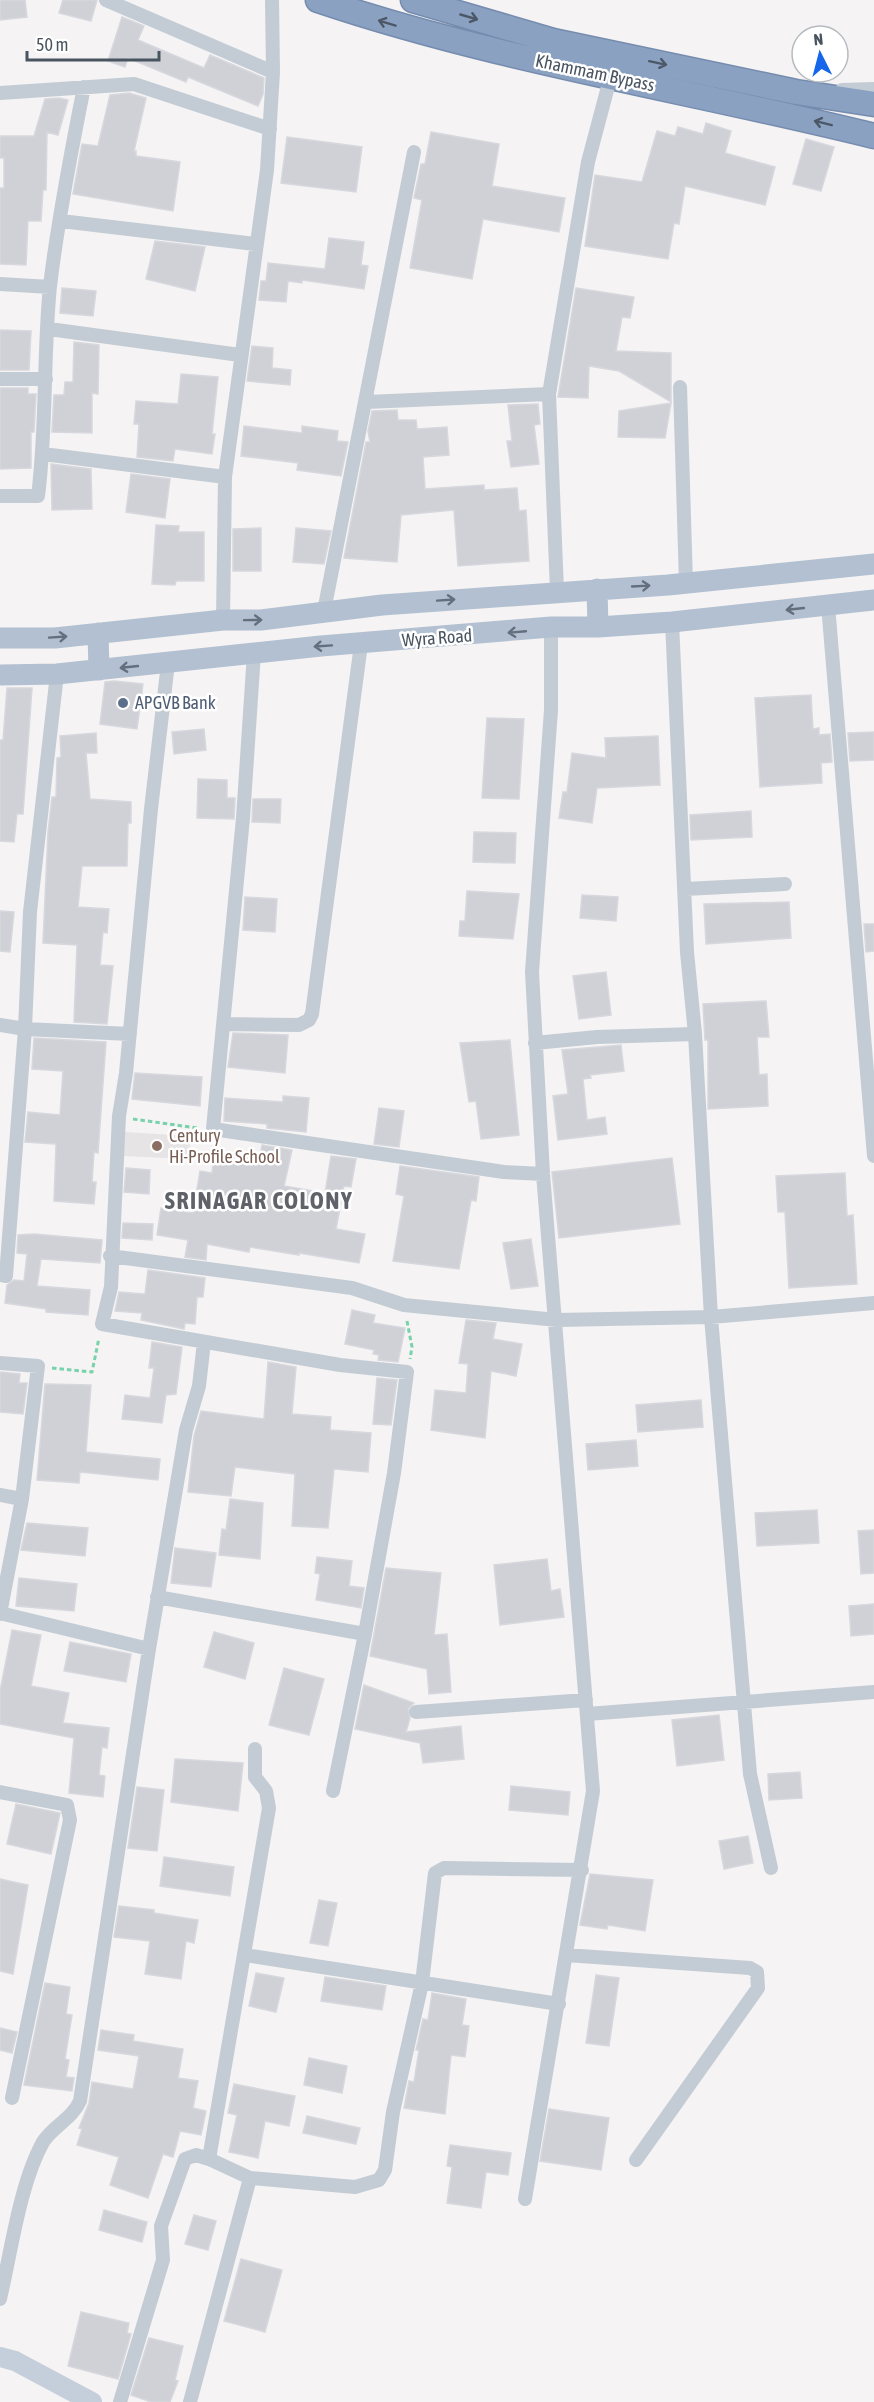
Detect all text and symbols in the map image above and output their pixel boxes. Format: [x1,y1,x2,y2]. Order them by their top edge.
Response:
one-way arrow [459,12,478,23]
one-way arrow [378,17,397,28]
scale bar [27,24,159,62]
north arrow [790,24,850,84]
text: N [813,30,824,49]
text: 50 m [36,34,68,55]
street label: Khammam Bypass [534,50,657,95]
one-way arrow [648,58,668,69]
one-way arrow [813,117,832,129]
one-way arrow [630,581,650,592]
one-way arrow [436,595,456,606]
one-way arrow [785,604,805,615]
one-way arrow [242,614,262,626]
street label: Wyra Road [401,625,473,650]
one-way arrow [508,627,528,638]
one-way arrow [48,631,68,642]
one-way arrow [313,640,333,651]
one-way arrow [120,662,139,673]
place label: APGVB Bank [135,692,216,713]
marker: APGVB Bank [116,696,130,710]
place label: Century Hi-Profile School [169,1125,280,1167]
marker: Century Hi-Profile School [150,1139,164,1153]
district label: SRINAGAR COLONY [165,1187,353,1214]

